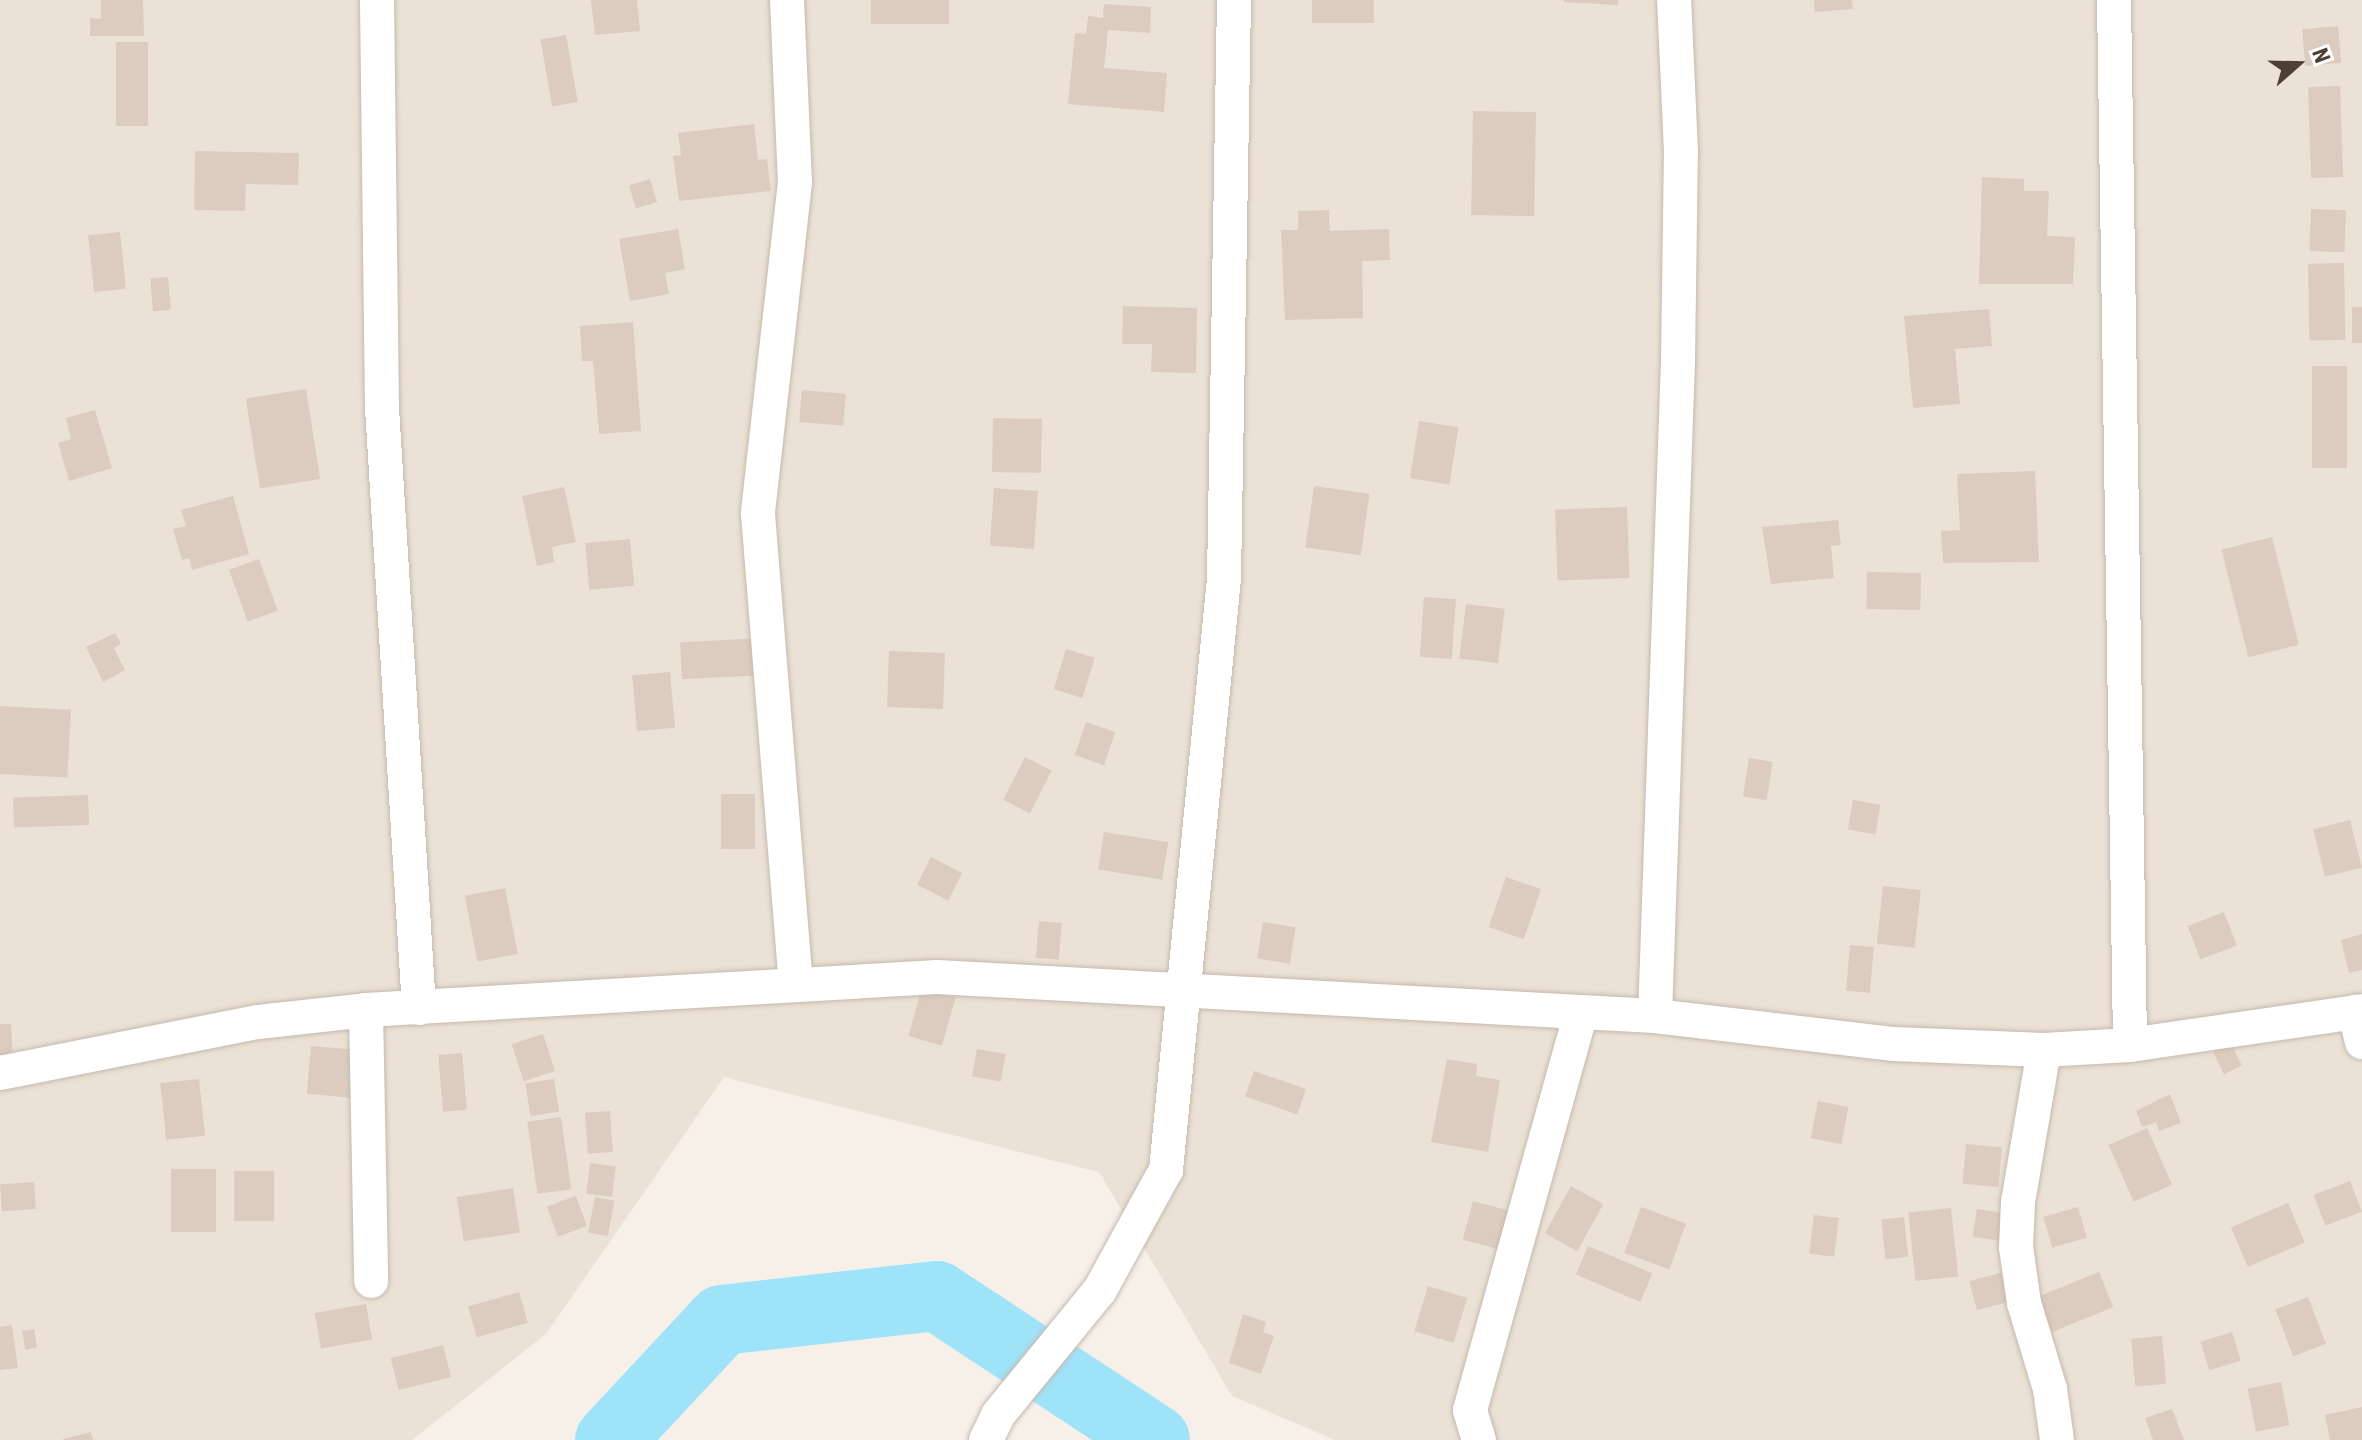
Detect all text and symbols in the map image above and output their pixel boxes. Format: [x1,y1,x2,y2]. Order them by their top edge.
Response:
north arrow [2258,24,2338,104]
text: N [2307,45,2335,66]

